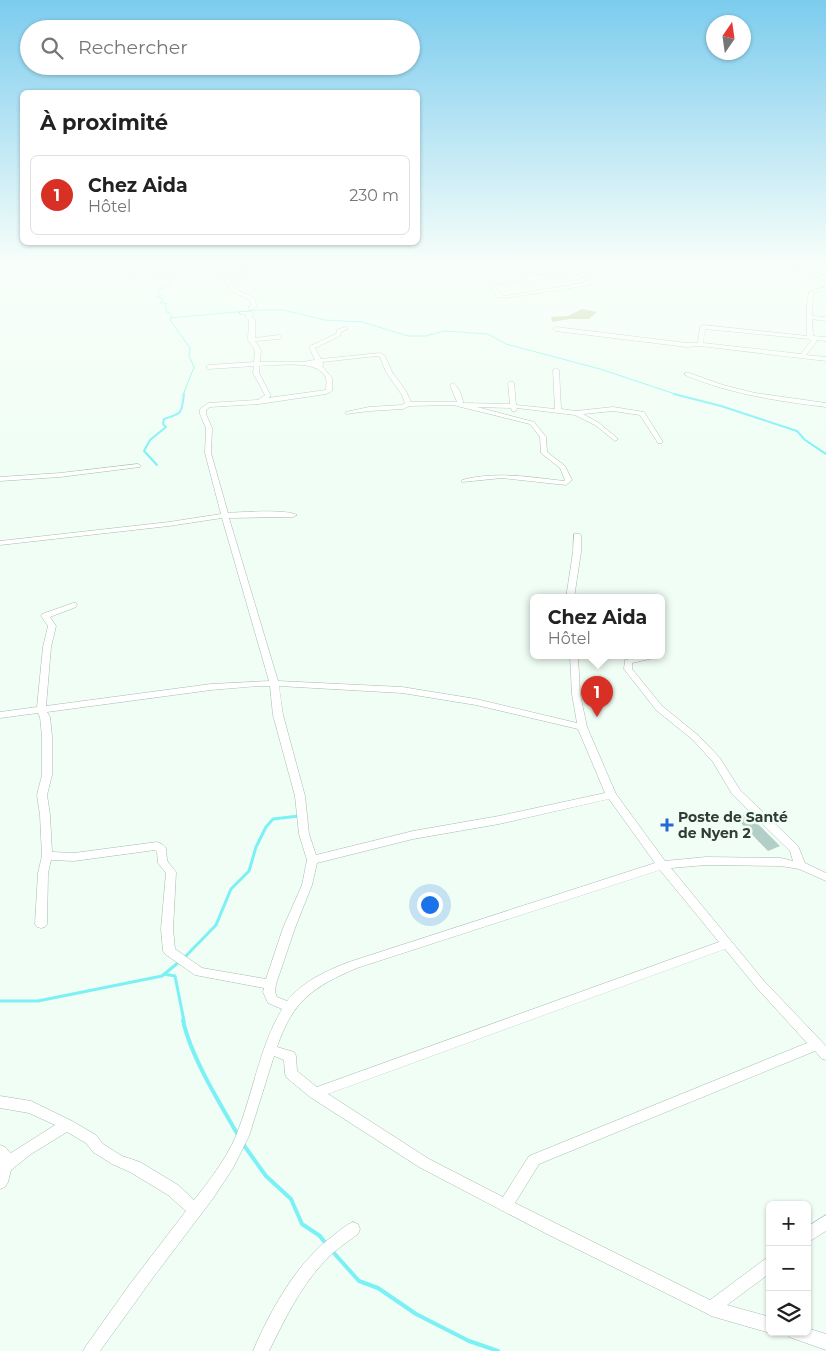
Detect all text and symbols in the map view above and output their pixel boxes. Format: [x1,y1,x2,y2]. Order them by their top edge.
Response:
north arrow [706,15,751,60]
search box [20,20,420,75]
icon: search [38,34,66,62]
text: Rechercher [78,36,188,59]
text: À proximité [40,110,168,135]
text: Chez Aida [88,174,188,197]
text: 1 [54,186,60,205]
text: 230 m [349,186,399,205]
text: Hôtel [88,197,131,216]
popup [530,594,665,659]
text: Chez Aida [548,606,647,629]
text: Hôtel [548,629,591,648]
pin: 1 [581,676,613,717]
place label: Poste de Santé de Nyen 2 [678,808,788,842]
marker: Poste de Santé de Nyen 2 [660,818,674,832]
your location [417,892,443,918]
map controls [766,1201,811,1336]
button: + [766,1201,811,1246]
button: − [766,1246,811,1291]
button: layers [766,1291,811,1336]

